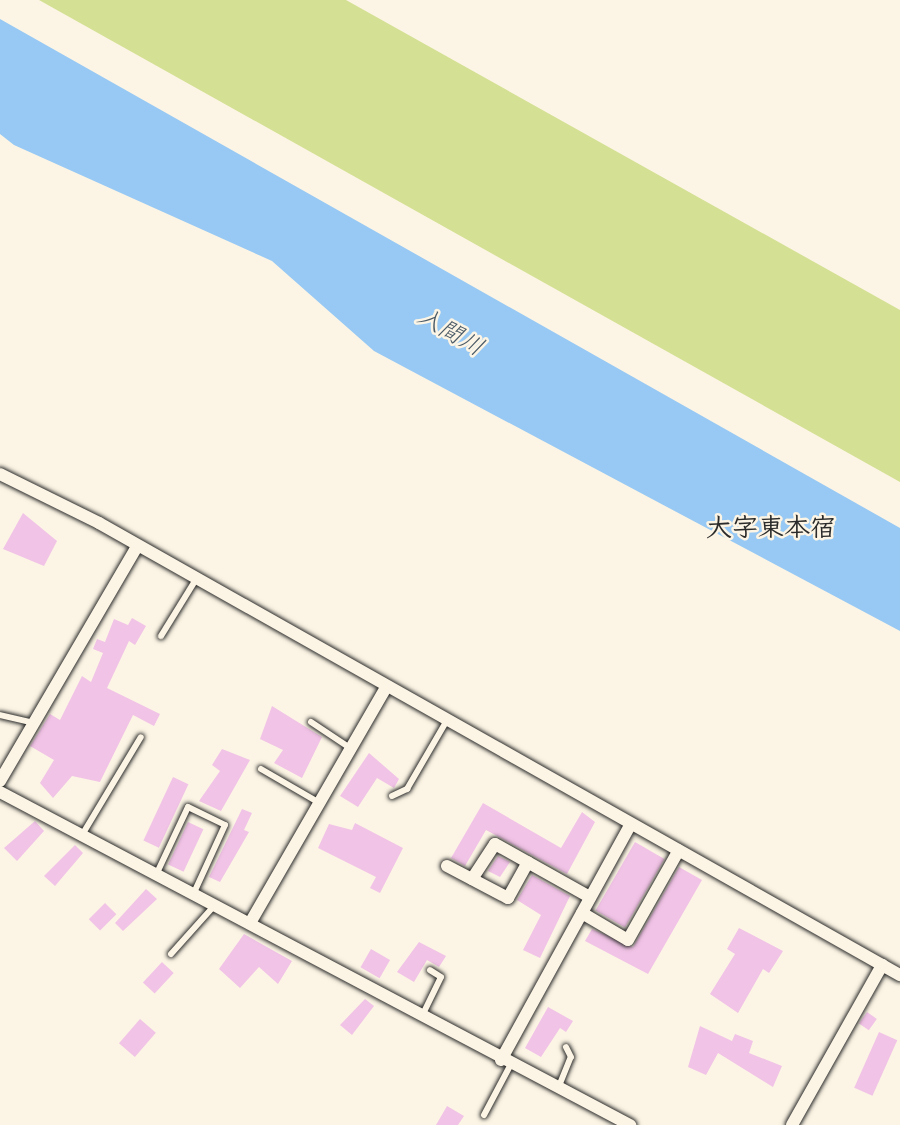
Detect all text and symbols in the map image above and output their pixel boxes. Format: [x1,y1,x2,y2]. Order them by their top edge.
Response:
water label: 入間川 [412,303,488,363]
district label: 大字東本宿 [706,514,836,546]

